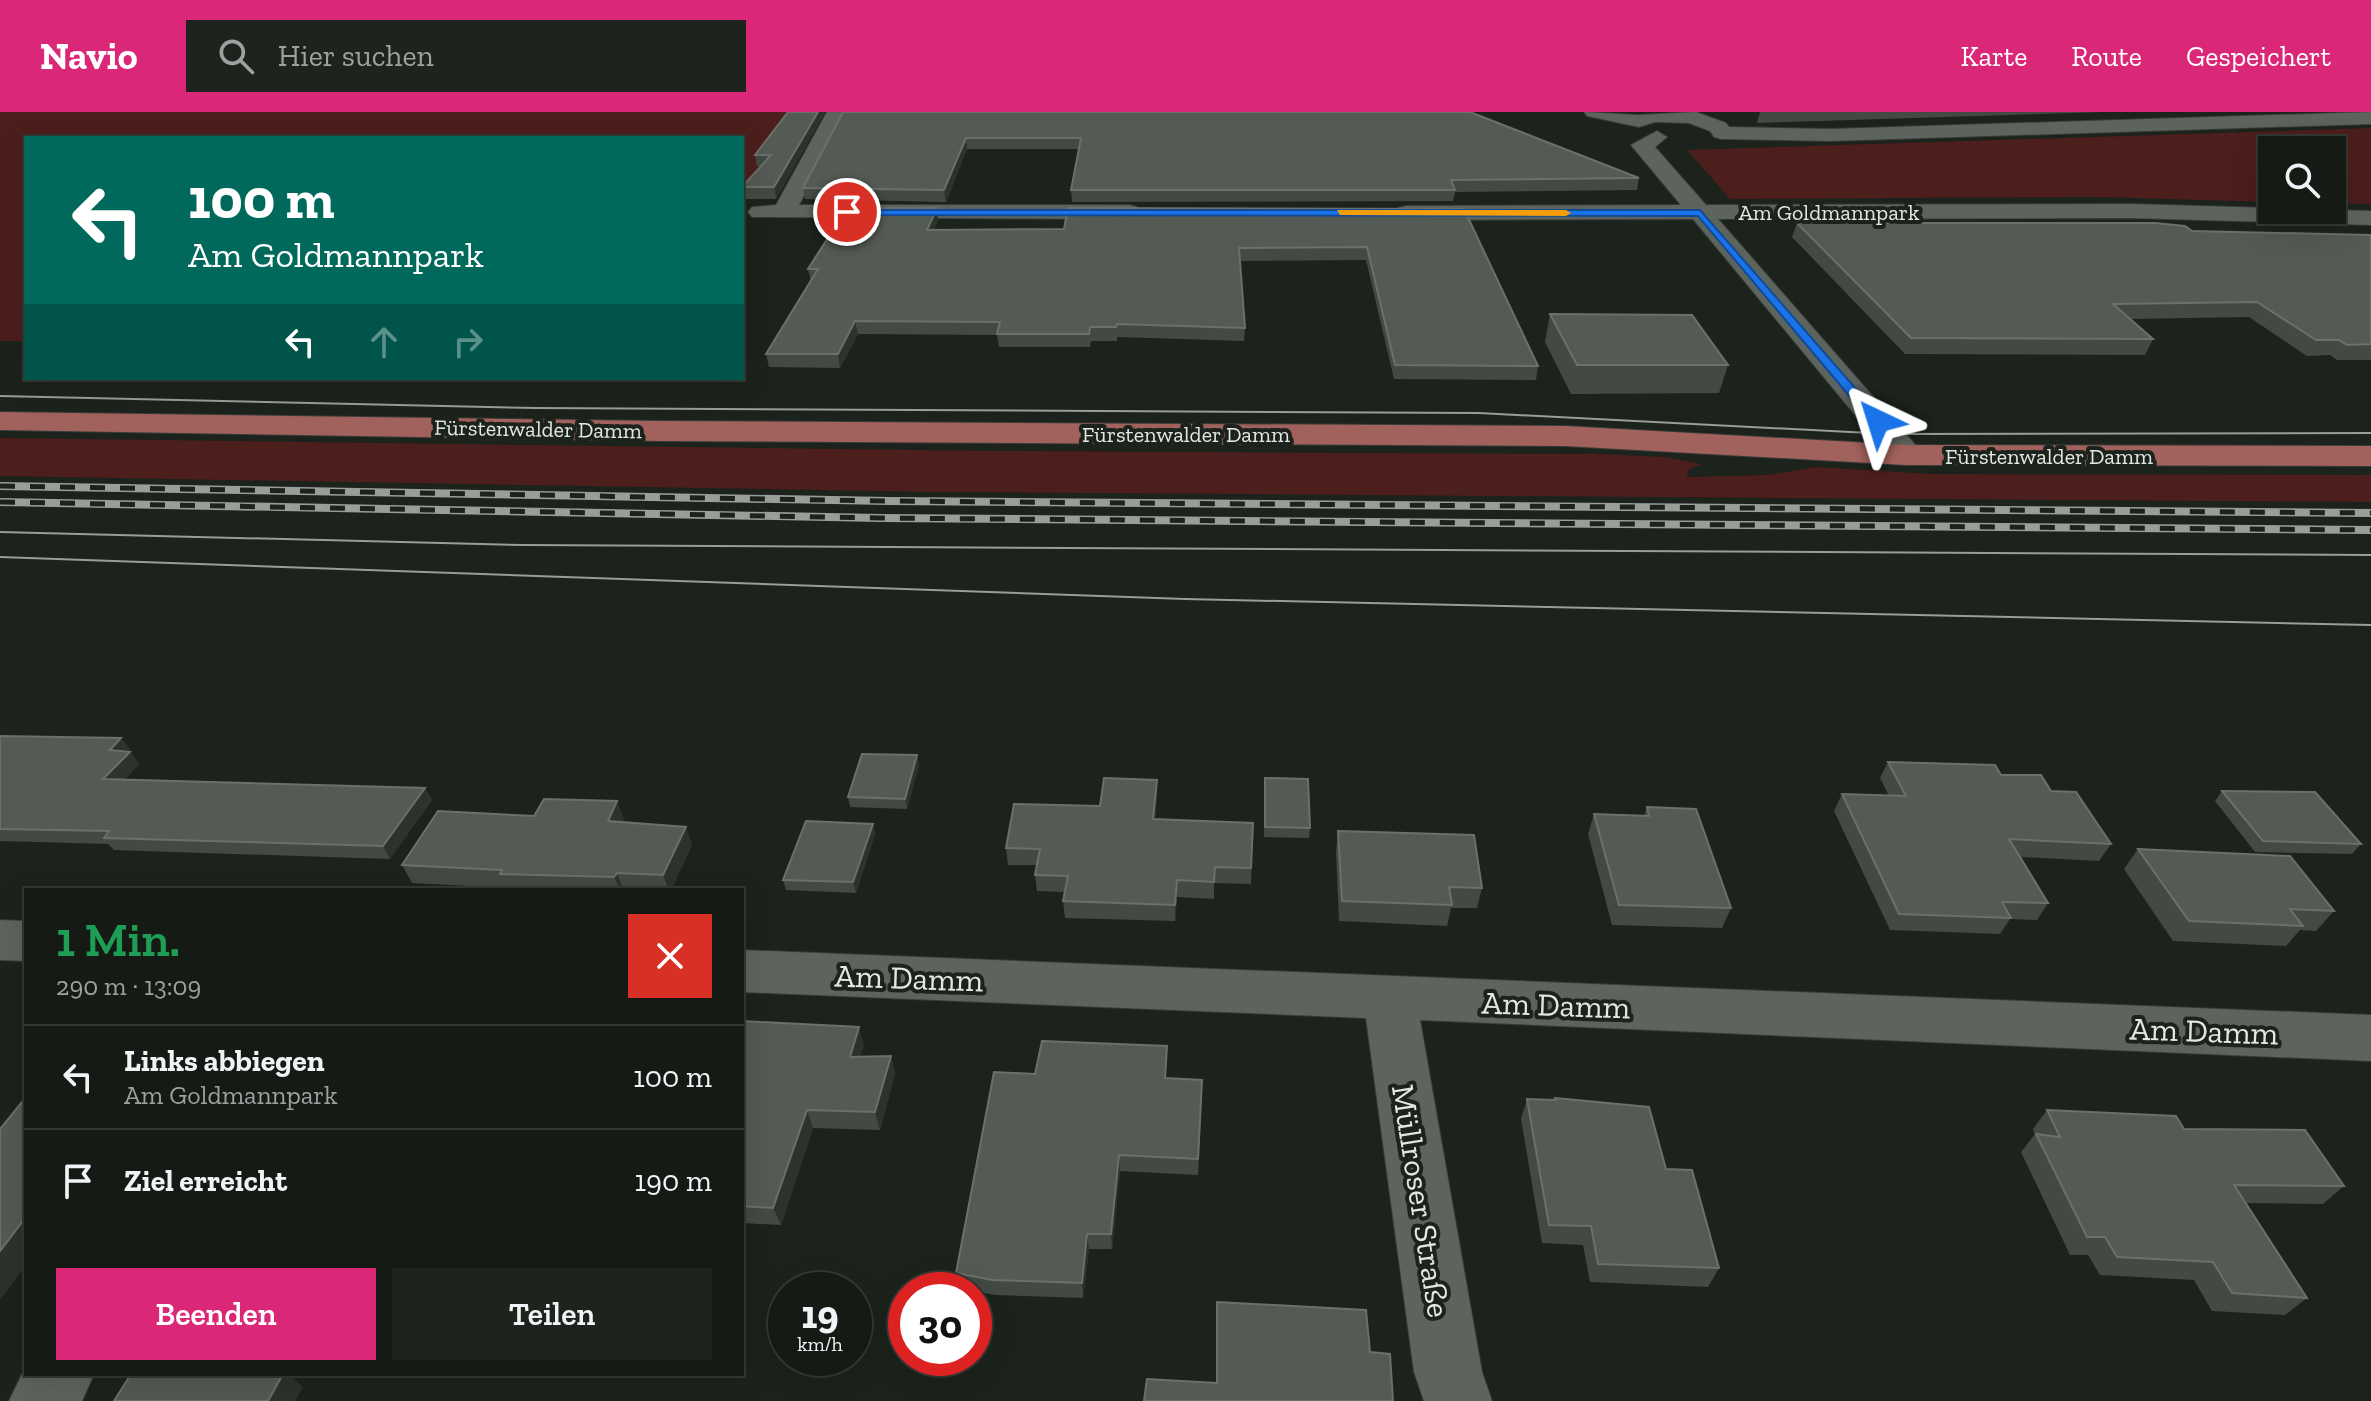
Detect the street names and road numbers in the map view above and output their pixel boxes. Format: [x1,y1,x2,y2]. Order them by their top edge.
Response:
street label: Am Goldmannpark [1739,199,1920,226]
street label: Fürstenwalder Damm [434,414,642,444]
street label: Fürstenwalder Damm [1082,421,1290,448]
street label: Fürstenwalder Damm [1945,443,2153,470]
street label: Am Damm [834,956,984,1000]
street label: Am Damm [1481,983,1631,1027]
street label: Am Damm [2129,1009,2279,1053]
street label: Müllroser Straße [1384,1082,1458,1320]

